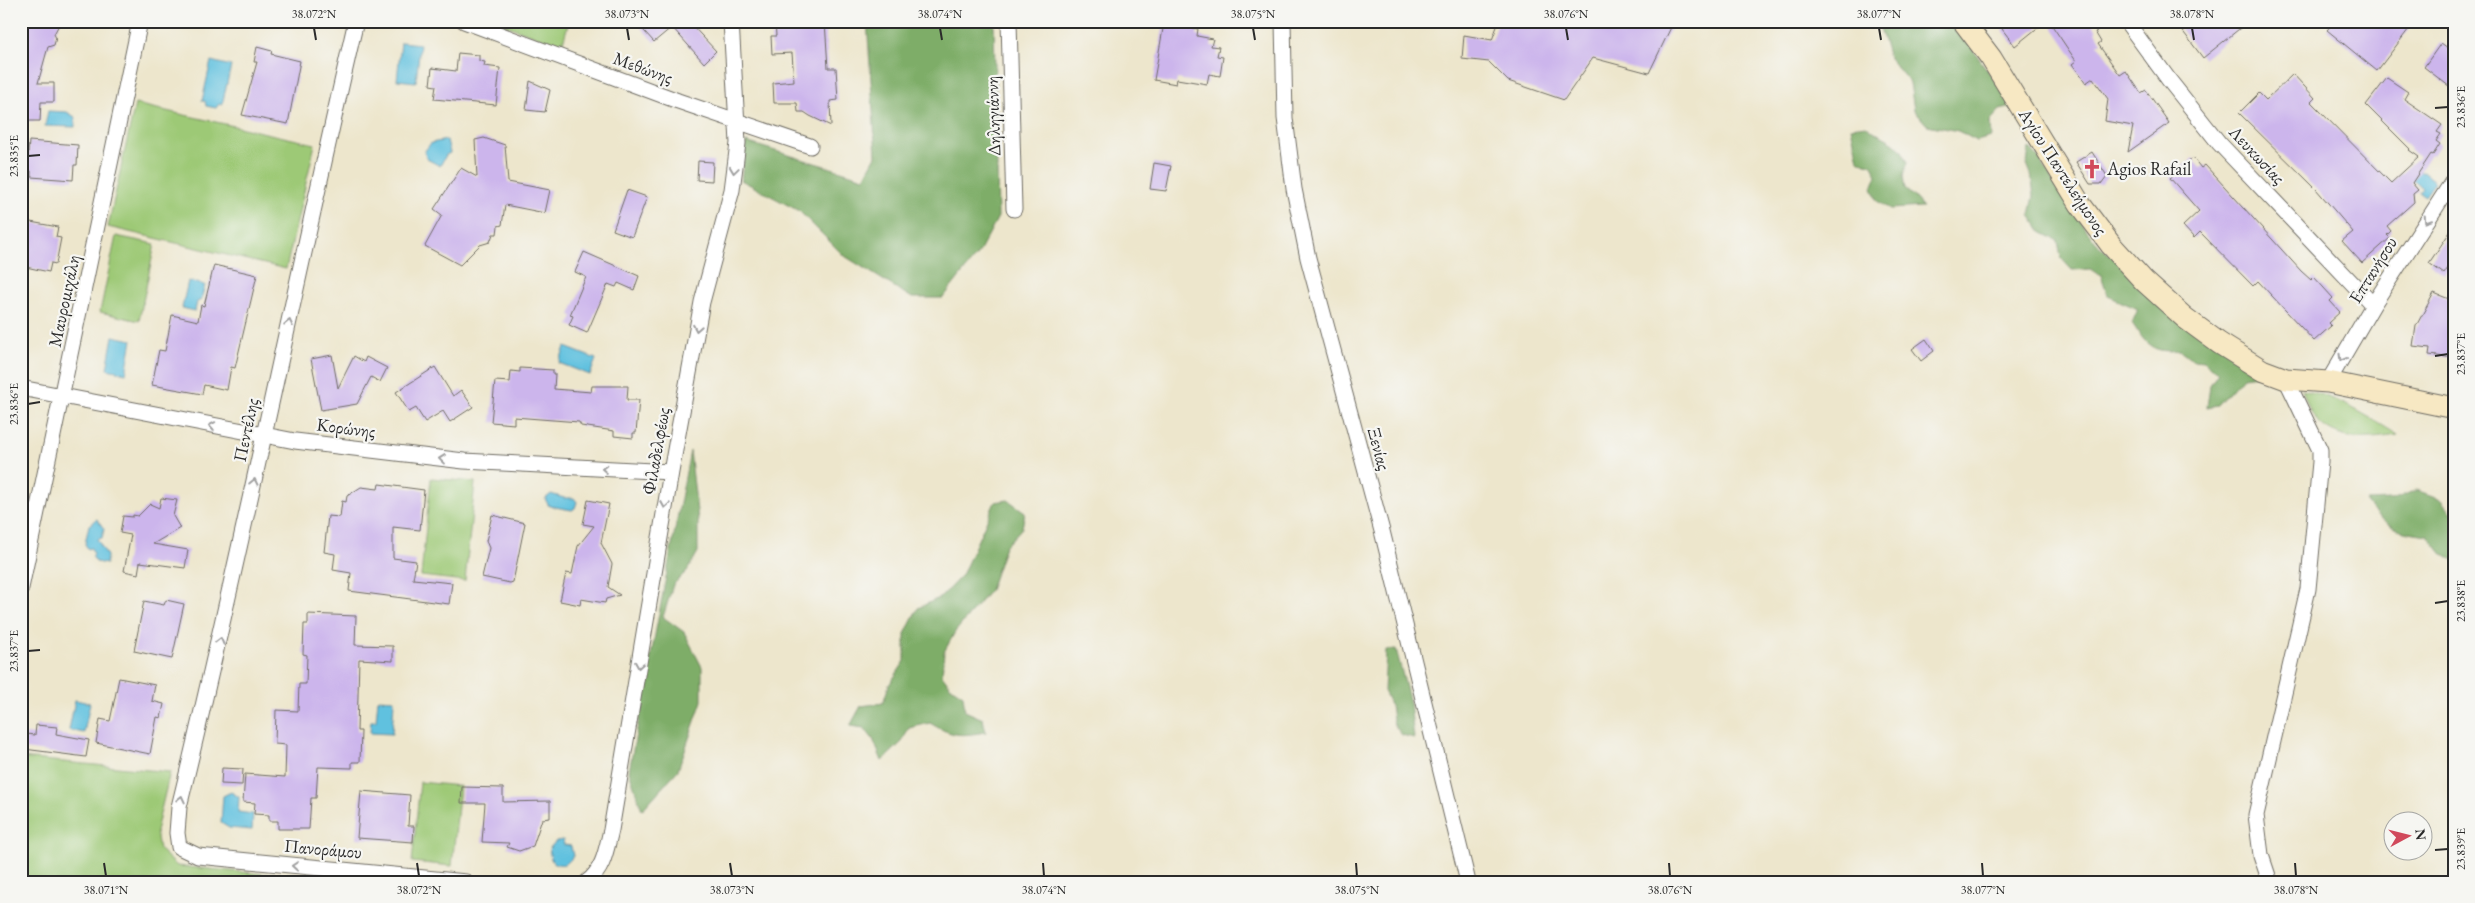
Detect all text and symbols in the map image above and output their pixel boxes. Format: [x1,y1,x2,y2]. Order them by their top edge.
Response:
text: 38.072°N [292,6,337,22]
text: 38.073°N [605,6,650,22]
text: 38.074°N [918,6,963,22]
text: 38.075°N [1231,6,1276,22]
text: 38.076°N [1544,6,1589,22]
text: 38.077°N [1857,6,1902,22]
text: 38.078°N [2170,6,2215,22]
street label: Μεθώνης [610,46,676,89]
street label: Δηληγιάννη [980,76,1005,156]
text: 23.836°E [2453,86,2469,128]
street label: Αγίου Παντελεήμονος [2013,103,2113,240]
street label: Λευκωσίας [2224,120,2290,189]
text: 23.835°E [6,135,22,177]
place label: Agios Rafail [2106,157,2191,180]
church icon: Agios Rafail [2081,158,2103,180]
one-way arrow [730,166,740,174]
one-way arrow [2424,215,2434,224]
street label: Επτανήσου [2343,232,2402,307]
street label: Μαυρομιχάλη [43,253,85,349]
one-way arrow [283,319,294,328]
one-way arrow [693,323,703,332]
text: 23.837°E [2453,333,2469,375]
one-way arrow [2338,353,2348,362]
text: 23.836°E [6,383,22,425]
street label: Πεντέλης [228,396,263,464]
street label: Φιλαδελφέως [637,405,674,496]
street label: Κορώνης [315,412,377,443]
one-way arrow [208,421,217,432]
street label: Ξενίας [1363,425,1396,473]
one-way arrow [438,454,446,465]
one-way arrow [600,463,608,474]
one-way arrow [249,478,259,487]
one-way arrow [661,501,671,509]
text: 23.838°E [2453,580,2469,622]
text: 23.837°E [6,630,22,672]
one-way arrow [214,637,225,646]
one-way arrow [634,661,644,670]
one-way arrow [176,795,186,803]
north arrow [2382,810,2432,860]
text: N [2411,828,2431,842]
text: 23.839°E [2453,828,2469,870]
street label: Πανοράμου [283,834,363,863]
one-way arrow [291,860,299,871]
text: 38.071°N [84,882,129,898]
text: 38.072°N [397,882,442,898]
text: 38.073°N [710,882,755,898]
text: 38.074°N [1022,882,1067,898]
text: 38.075°N [1335,882,1380,898]
text: 38.076°N [1648,882,1693,898]
text: 38.077°N [1961,882,2006,898]
text: 38.078°N [2274,882,2319,898]

